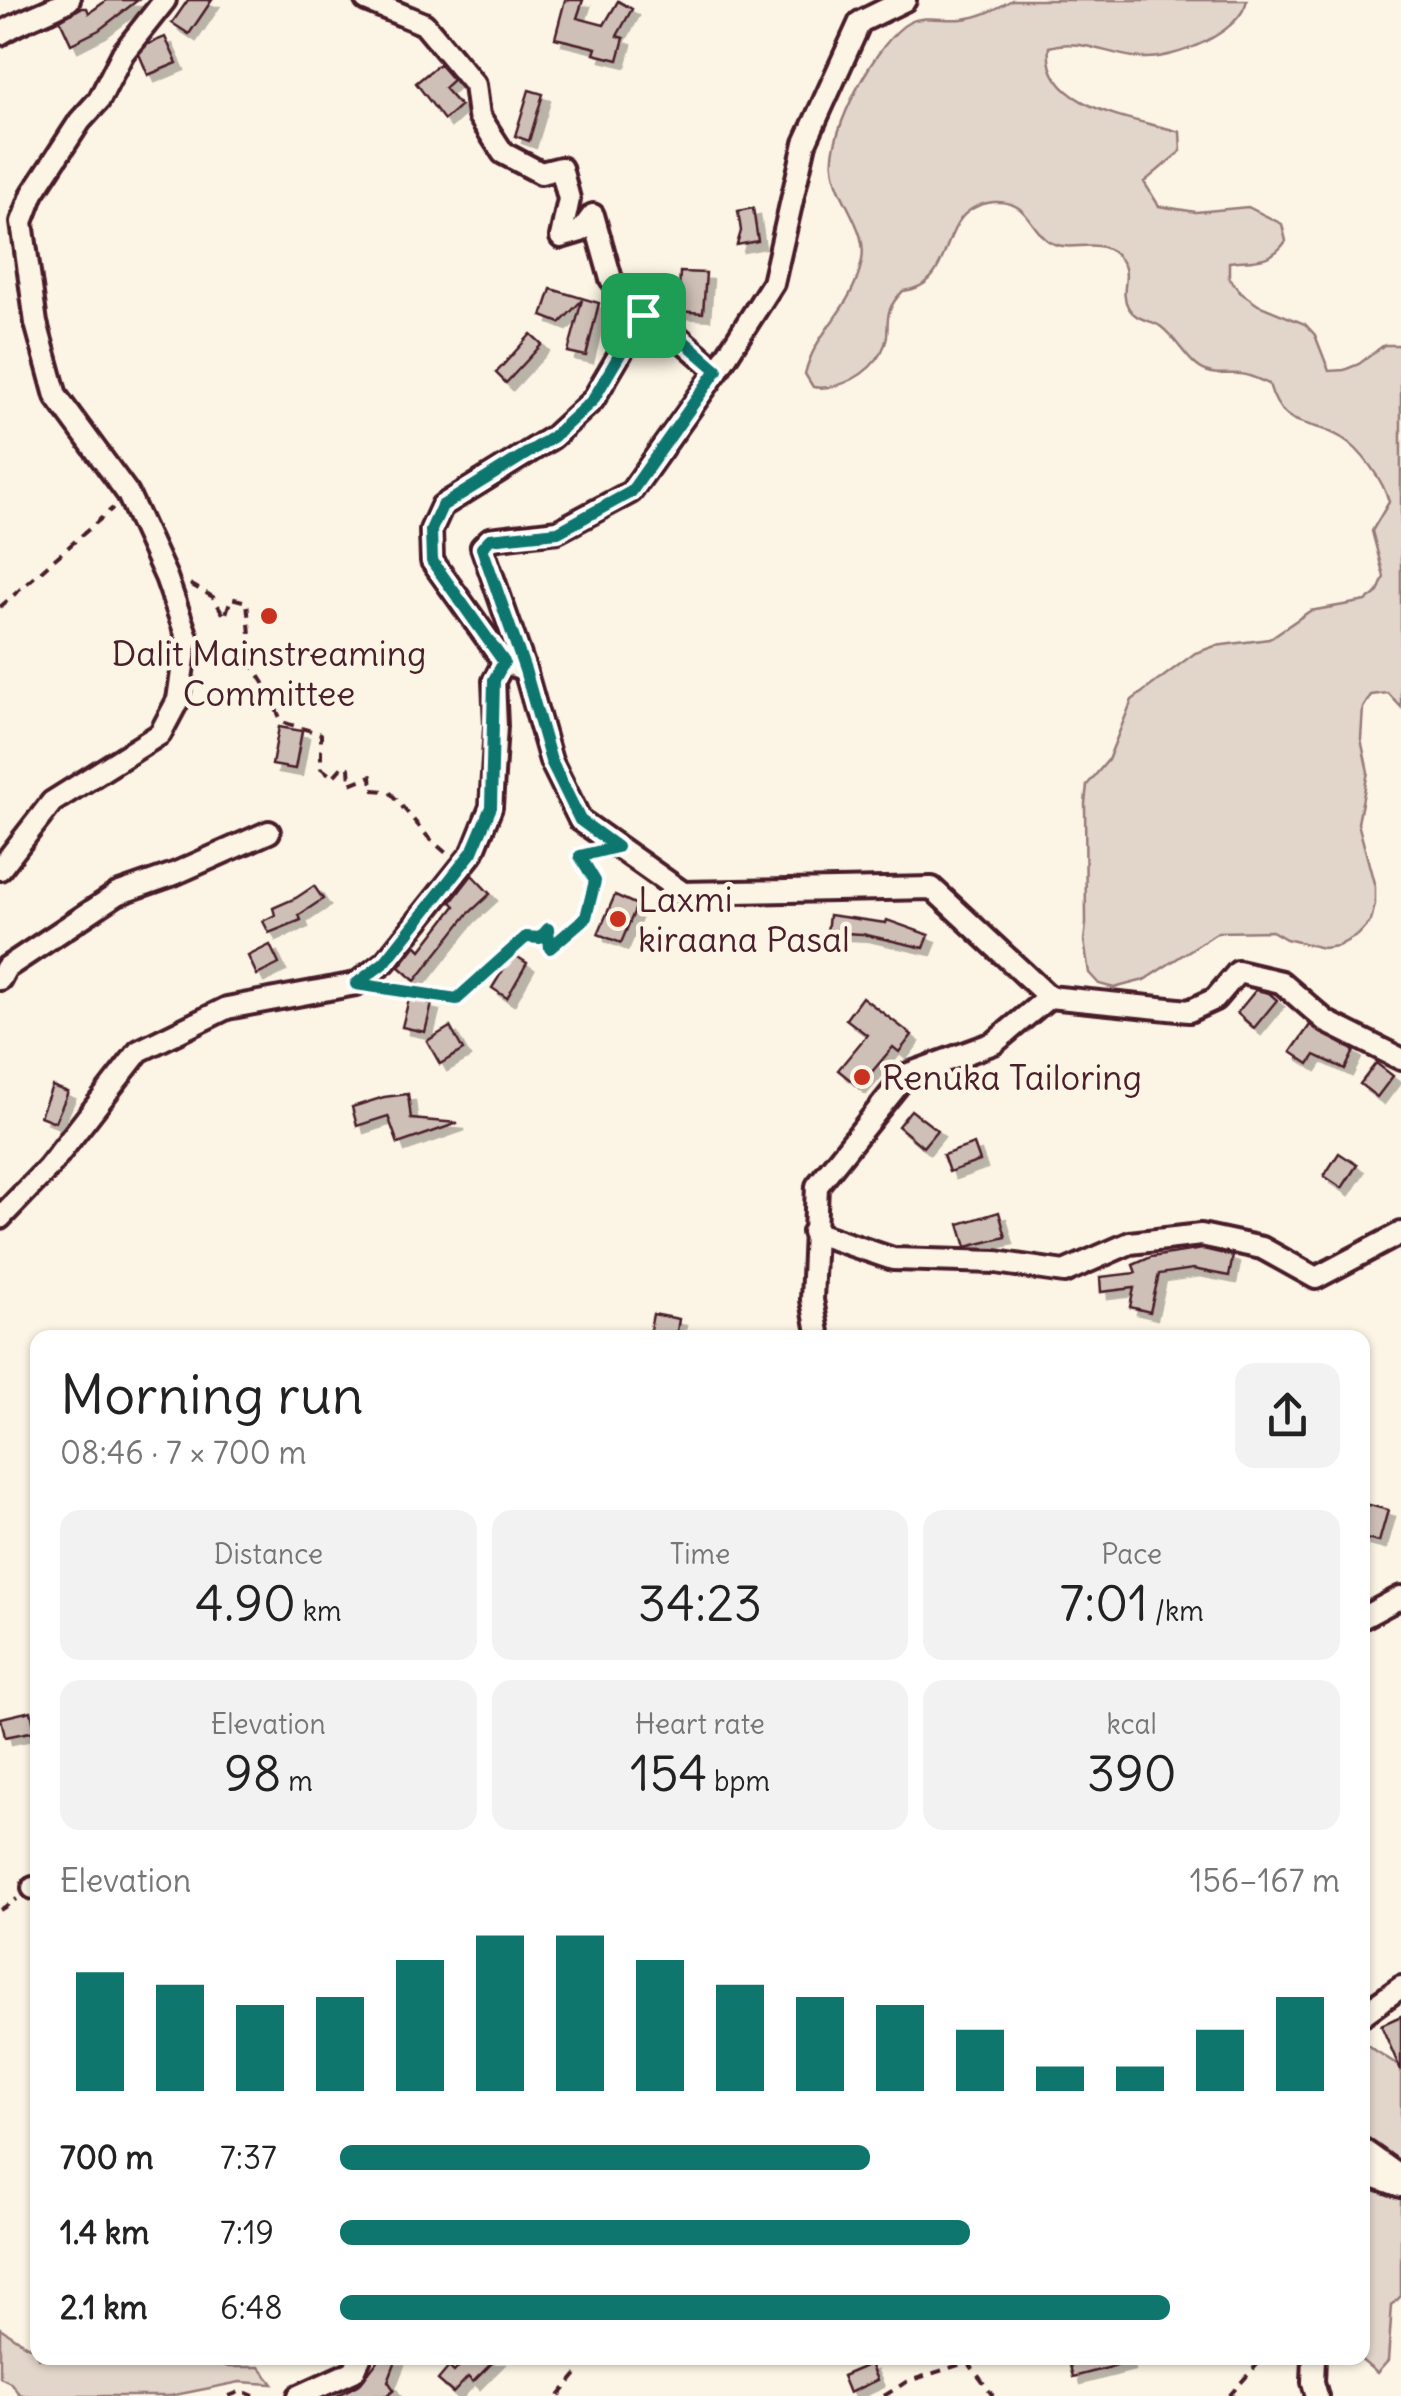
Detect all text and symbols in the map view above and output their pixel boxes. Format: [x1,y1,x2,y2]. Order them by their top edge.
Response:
pin [601,273,686,358]
icon: arrive [616,288,671,343]
marker: Dalit Mainstreaming Committee [258,605,280,627]
place label: Dalit Mainstreaming Committee [112,631,426,715]
place label: Laxmi kiraana Pasal [638,877,850,961]
marker: Laxmi kiraana Pasal [607,908,629,930]
place label: Renuka Tailoring [882,1055,1142,1099]
marker: Renuka Tailoring [851,1066,873,1088]
text: Morning run [60,1360,364,1429]
button: share [1235,1363,1340,1468]
text: 08:46 · 7 × 700 m [60,1432,307,1473]
text: Distance [214,1536,323,1572]
text: Time [670,1536,730,1572]
text: Pace [1101,1536,1162,1572]
text: 4.90 [195,1572,296,1635]
text: 34:23 [638,1572,762,1635]
text: 7:01 [1060,1572,1148,1635]
text: km [296,1593,342,1629]
text: /km [1148,1593,1204,1629]
text: Elevation [211,1706,326,1742]
text: Heart rate [635,1706,765,1742]
text: kcal [1106,1706,1157,1742]
text: 98 [224,1742,281,1805]
text: 154 [630,1742,707,1805]
text: 390 [1087,1742,1177,1805]
text: m [281,1763,313,1799]
text: bpm [707,1763,770,1799]
text: Elevation [60,1860,191,1901]
text: 156–167 m [1190,1860,1340,1901]
text: 700 m [60,2137,153,2178]
text: 7:37 [220,2137,277,2178]
text: 1.4 km [60,2212,149,2253]
text: 7:19 [220,2212,274,2253]
text: 2.1 km [60,2287,148,2328]
text: 6:48 [220,2287,283,2328]

